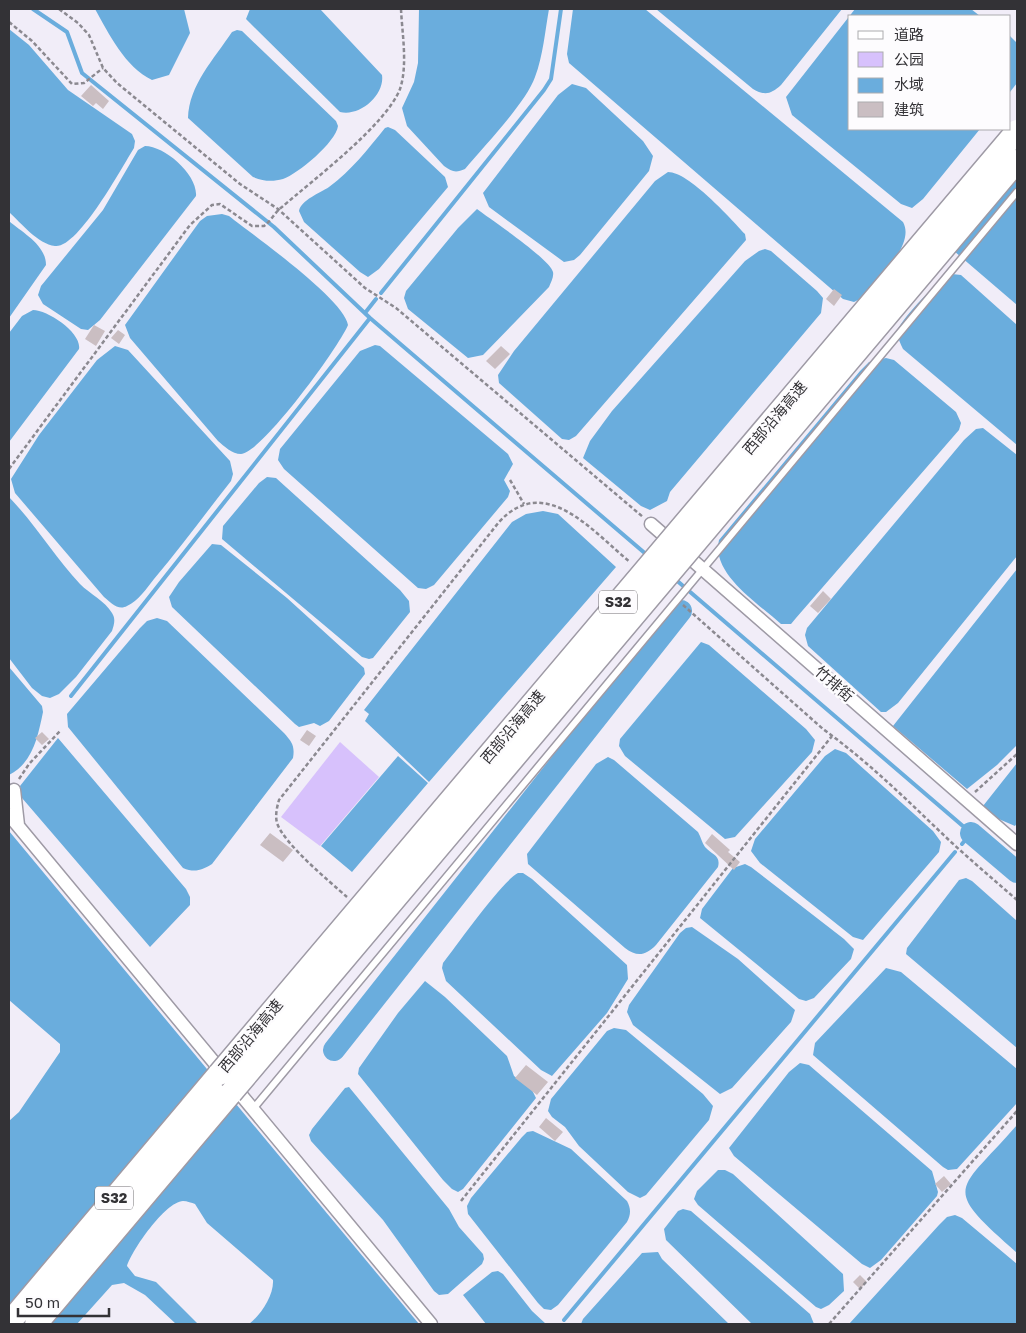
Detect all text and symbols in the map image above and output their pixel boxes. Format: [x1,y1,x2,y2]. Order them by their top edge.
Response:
legend [848,15,1011,130]
text: 道路 [894,25,924,43]
text: 公园 [894,50,924,68]
text: 水域 [894,75,924,93]
text: 建筑 [894,100,924,118]
street label: 西部沿海高速 [738,377,810,458]
road number: S32 [599,590,637,614]
street label: 竹排街 [812,662,858,705]
street label: 西部沿海高速 [476,686,548,767]
street label: 西部沿海高速 [214,995,286,1076]
road number: S32 [95,1186,133,1210]
scale bar [18,1286,109,1318]
text: 50 m [25,1293,60,1311]

